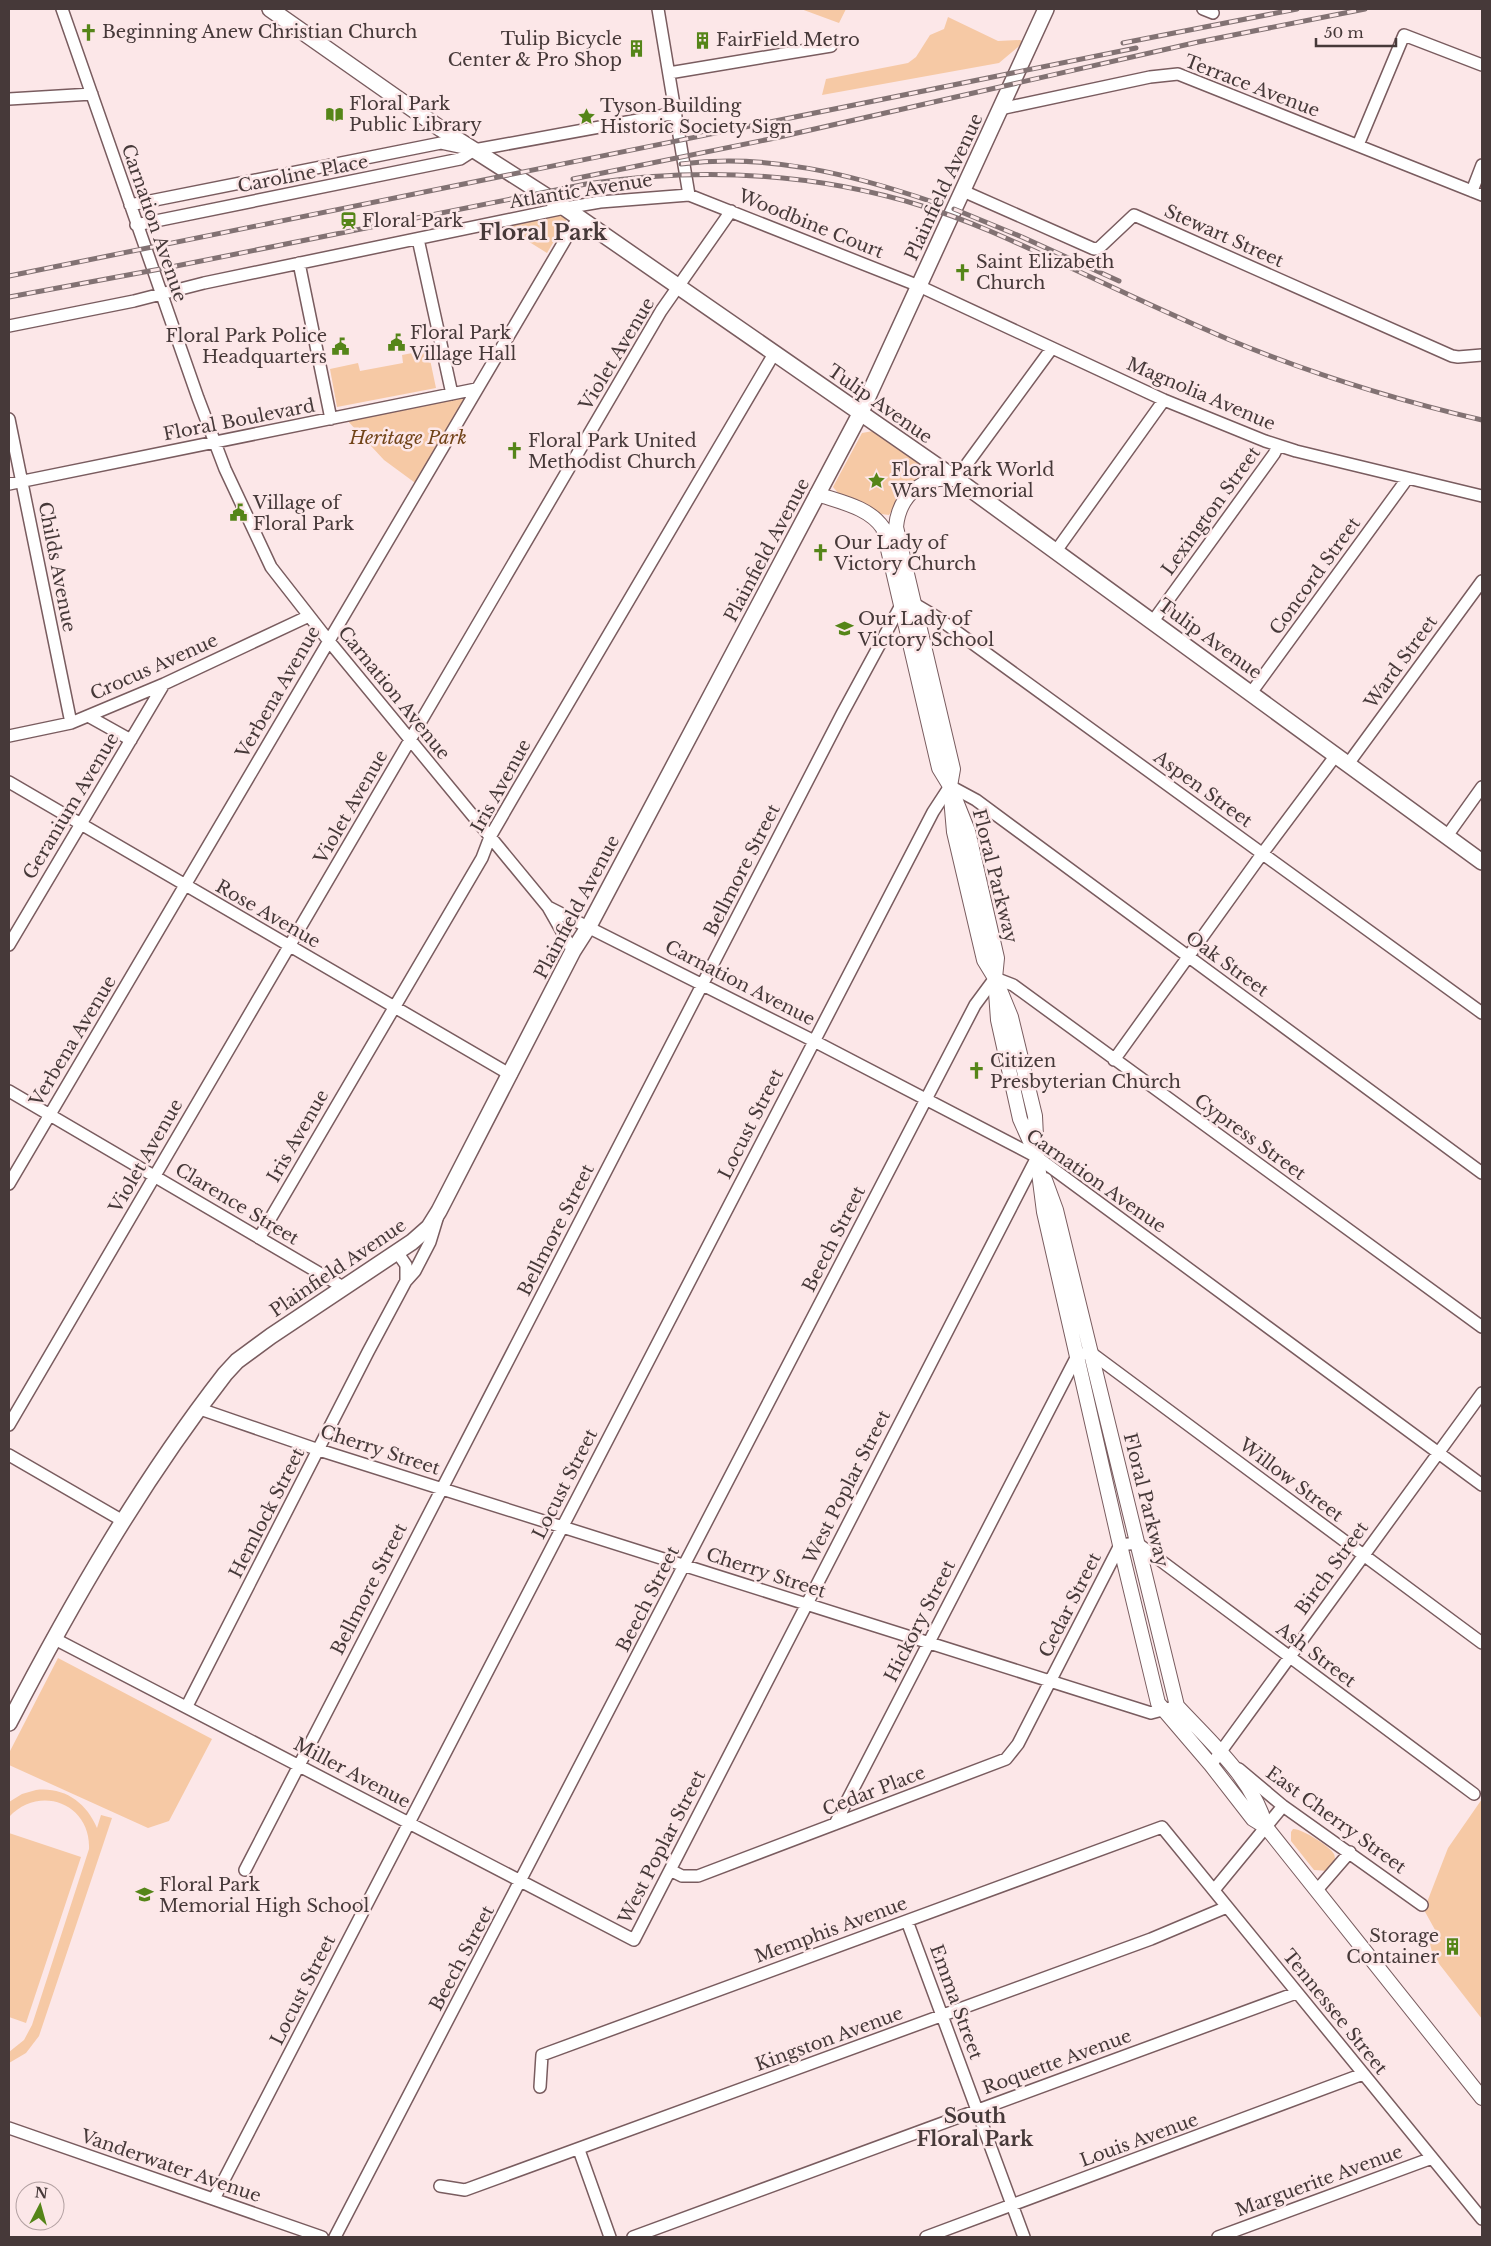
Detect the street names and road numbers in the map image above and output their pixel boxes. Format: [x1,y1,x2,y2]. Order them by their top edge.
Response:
street label: Terrace Avenue [1181,50,1323,122]
street label: Plainfield Avenue [900,110,988,264]
street label: Carnation Avenue [117,141,191,305]
street label: Caroline Place [236,151,370,197]
street label: Atlantic Avenue [507,169,654,213]
street label: Woodbine Court [734,184,887,263]
street label: Stewart Street [1161,200,1287,272]
street label: Violet Avenue [574,294,659,415]
street label: Magnolia Avenue [1123,353,1279,435]
street label: Tulip Avenue [823,360,937,448]
street label: Floral Boulevard [161,394,317,446]
street label: Lexington Street [1157,442,1265,580]
street label: Plainfield Avenue [720,474,814,626]
street label: Childs Avenue [34,500,80,634]
street label: Concord Street [1265,513,1365,639]
street label: Tulip Avenue [1154,594,1266,684]
street label: Ward Street [1359,611,1442,714]
street label: Verbena Avenue [231,622,325,763]
street label: Carnation Avenue [333,622,455,764]
street label: Crocus Avenue [87,629,221,705]
street label: Geranium Avenue [18,729,124,883]
street label: Iris Avenue [466,735,536,837]
street label: Aspen Street [1149,745,1257,832]
street label: Violet Avenue [309,746,392,869]
street label: Bellmore Street [699,800,785,940]
street label: Floral Parkway [968,807,1022,946]
street label: Plainfield Avenue [530,831,624,983]
street label: Rose Avenue [212,875,324,953]
street label: Oak Street [1181,927,1273,1002]
street label: Carnation Avenue [661,936,819,1030]
street label: Verbena Avenue [25,972,121,1111]
street label: Locust Street [714,1065,788,1183]
street label: Iris Avenue [263,1086,333,1186]
street label: Cypress Street [1190,1089,1310,1185]
street label: Violet Avenue [104,1095,187,1218]
street label: Carnation Avenue [1022,1125,1170,1237]
street label: Clarence Street [171,1158,303,1250]
street label: Bellmore Street [513,1160,599,1300]
street label: Beech Street [798,1182,870,1296]
street label: Plainfield Avenue [266,1214,410,1322]
street label: West Poplar Street [798,1406,895,1568]
street label: Cherry Street [317,1420,443,1480]
street label: Locust Street [528,1425,602,1543]
street label: Floral Parkway [1119,1431,1173,1570]
street label: Willow Street [1234,1433,1347,1526]
street label: Hemlock Street [225,1444,309,1582]
street label: Birch Street [1291,1517,1373,1619]
street label: Bellmore Street [326,1519,412,1659]
street label: Beech Street [612,1542,684,1656]
street label: Cherry Street [703,1543,829,1603]
street label: Cedar Street [1034,1549,1106,1661]
street label: Hickory Street [880,1556,960,1685]
street label: Ash Street [1271,1617,1360,1692]
street label: Miller Avenue [290,1733,414,1813]
street label: Cedar Place [819,1761,929,1821]
street label: East Cherry Street [1262,1762,1410,1878]
street label: West Poplar Street [613,1766,710,1928]
street label: Memphis Avenue [752,1892,910,1968]
street label: Beech Street [425,1902,499,2014]
street label: Locust Street [266,1931,340,2049]
street label: Emma Street [925,1941,987,2063]
street label: Tennessee Street [1278,1945,1392,2079]
street label: Kingston Avenue [752,2002,906,2076]
street label: Roquette Avenue [980,2025,1134,2099]
street label: Louis Avenue [1077,2108,1201,2172]
street label: Vanderwater Avenue [77,2124,264,2207]
street label: Marguerite Avenue [1232,2141,1406,2221]

